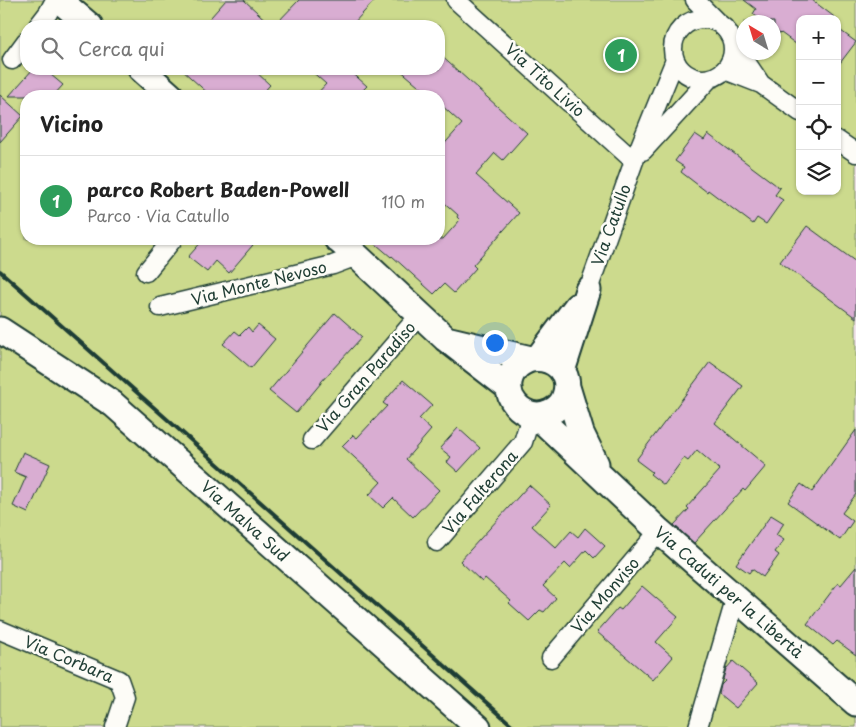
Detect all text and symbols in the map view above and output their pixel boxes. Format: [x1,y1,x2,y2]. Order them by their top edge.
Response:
north arrow [736,15,781,60]
map controls [796,15,841,195]
button: + [796,15,841,60]
search box [20,20,445,75]
icon: search [38,34,66,62]
text: Cerca qui [78,34,165,62]
pin: 1 [605,36,637,74]
street label: Via Tito Livio [500,37,591,122]
button: − [796,60,841,105]
button: locate [796,105,841,150]
text: Vicino [40,107,103,139]
button: layers [796,150,841,195]
text: parco Robert Baden-Powell [87,175,349,203]
street label: Via Catullo [584,180,636,269]
text: 1 [52,189,60,213]
text: 110 m [382,189,425,213]
text: Parco · Via Catullo [87,203,230,227]
street label: Via Monte Nevoso [188,254,329,310]
street label: Via Gran Paradiso [310,315,421,437]
your location [482,330,508,356]
street label: Via Falterona [436,444,523,539]
street label: Via Malva Sud [196,474,295,567]
street label: Via Caduti per la Libertà [650,520,810,663]
street label: Via Monviso [564,551,644,638]
street label: Via Corbara [21,628,118,688]

